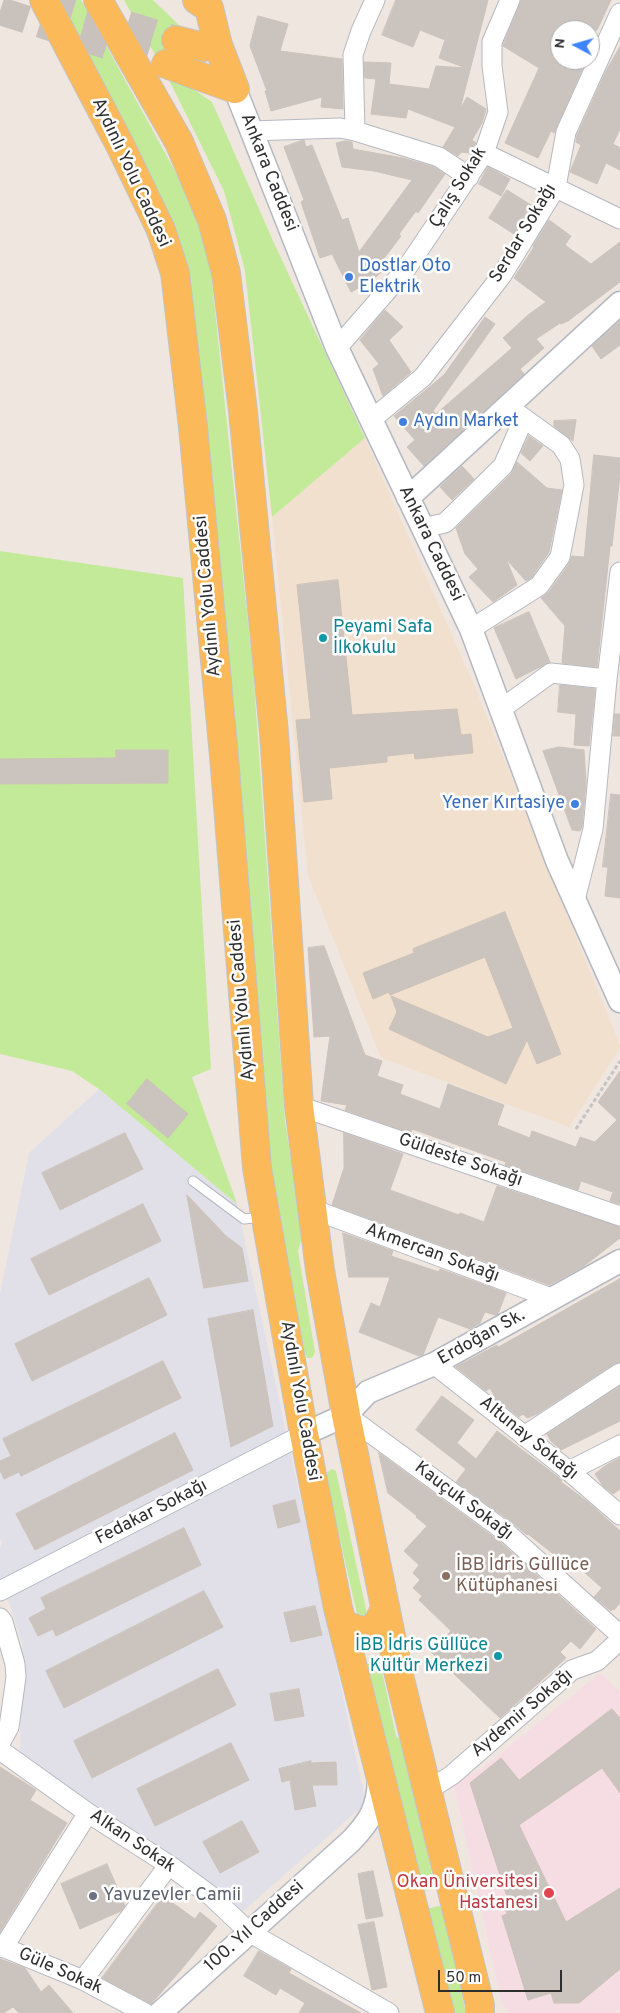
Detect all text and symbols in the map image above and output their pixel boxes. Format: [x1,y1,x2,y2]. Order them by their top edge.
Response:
north arrow [550,20,600,70]
text: N [552,38,570,49]
street label: Aydınlı Yolu Caddesi [86,95,174,251]
street label: Ankara Caddesi [234,111,302,235]
street label: Çalış Sokak [426,143,492,233]
street label: Serdar Sokağı [486,180,562,288]
place label: Dostlar Oto Elektrik [359,256,451,298]
marker: Dostlar Oto Elektrik [343,271,355,283]
place label: Aydın Market [413,411,519,433]
marker: Aydın Market [397,416,409,428]
street label: Ankara Caddesi [393,483,467,605]
street label: Aydınlı Yolu Caddesi [191,514,227,678]
place label: Peyami Safa İlkokulu [333,617,432,660]
marker: Peyami Safa İlkokulu [317,632,329,644]
place label: Yener Kırtasiye [442,793,565,815]
marker: Yener Kırtasiye [569,798,581,810]
street label: Aydınlı Yolu Caddesi [225,918,261,1082]
street label: Güldeste Sokağı [395,1130,525,1192]
street label: Akmercan Sokağı [362,1220,502,1288]
street label: Erdoğan Sk. [435,1305,529,1371]
street label: Aydınlı Yolu Caddesi [274,1319,324,1483]
street label: Altunay Sokağı [474,1392,582,1486]
street label: Kauçuk Sokağı [409,1458,517,1546]
street label: Fedakar Sokağı [93,1476,211,1550]
place label: İBB İdris Güllüce Kütüphanesi [456,1555,589,1598]
marker: İBB İdris Güllüce Kütüphanesi [440,1570,452,1582]
place label: İBB İdris Güllüce Kültür Merkezi [355,1635,488,1678]
marker: İBB İdris Güllüce Kültür Merkezi [492,1650,504,1662]
street label: Aydemir Sokağı [468,1665,578,1763]
street label: Alkan Sokak [85,1805,179,1879]
place label: Okan Üniversitesi Hastanesi [397,1872,538,1915]
street label: 100. Yıl Caddesi [201,1877,309,1977]
place label: Yavuzevler Camii [103,1885,241,1907]
marker: Okan Üniversitesi Hastanesi [542,1886,556,1900]
marker: Yavuzevler Camii [87,1890,99,1902]
street label: Güle Sokak [15,1944,105,2000]
scale bar [440,1960,564,1992]
text: 50 m [446,1969,481,1988]

